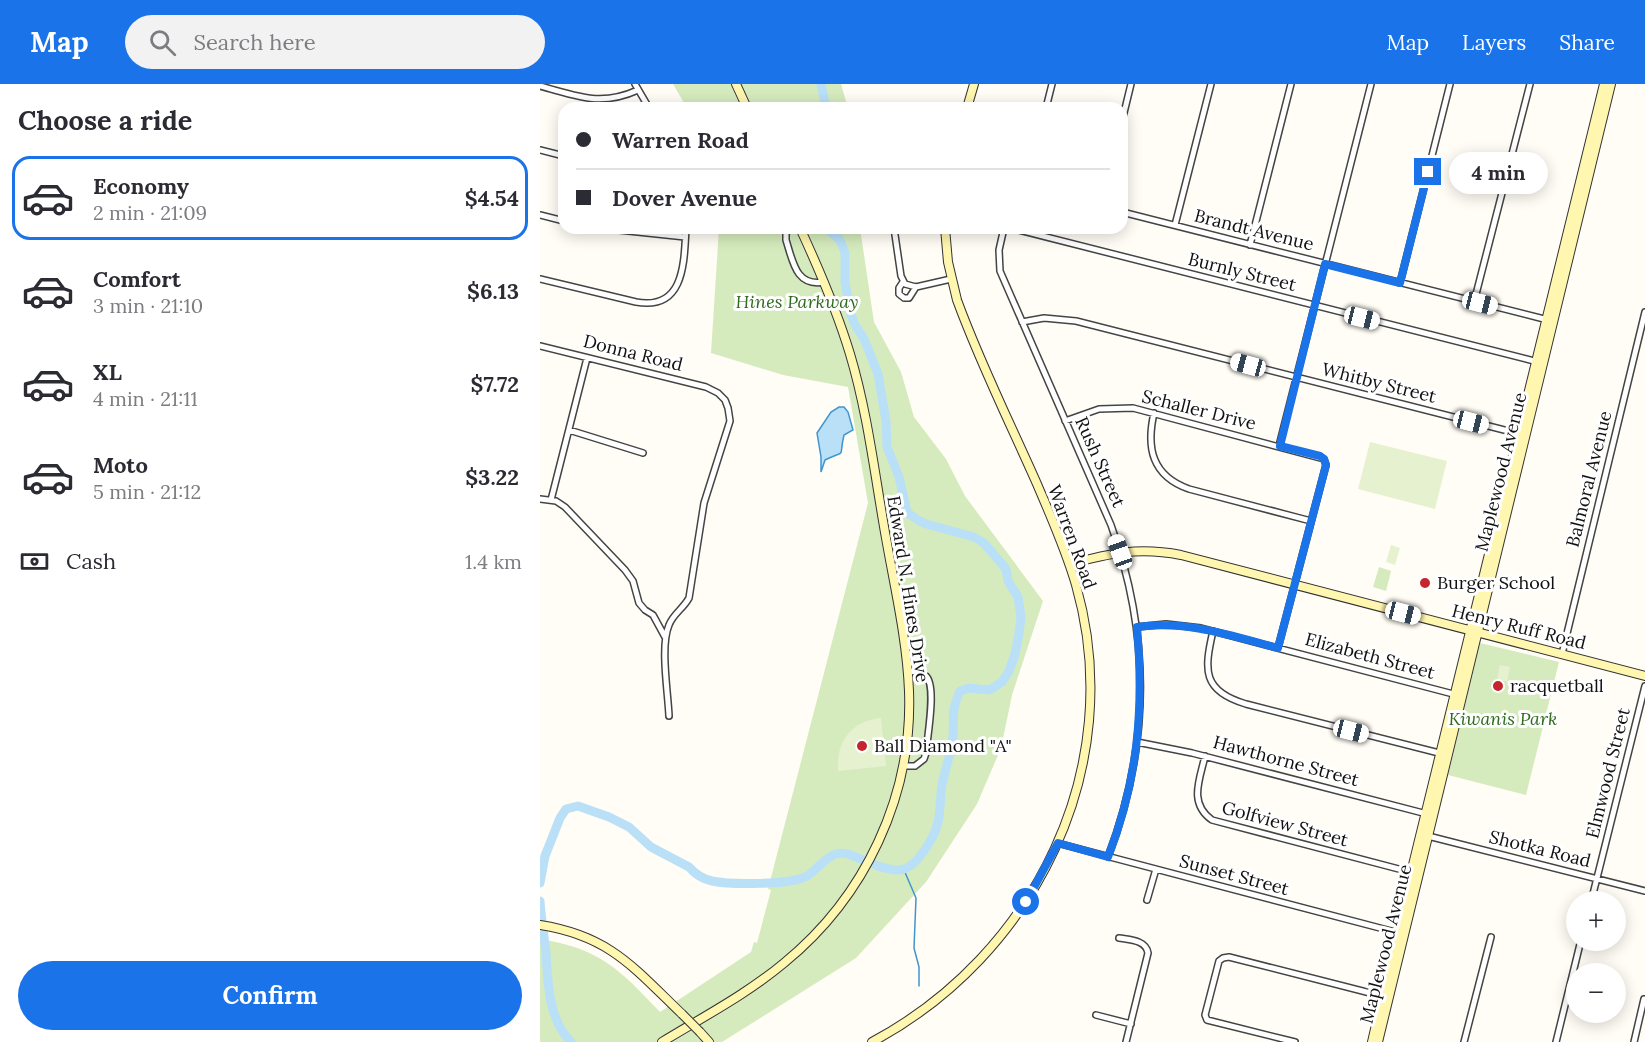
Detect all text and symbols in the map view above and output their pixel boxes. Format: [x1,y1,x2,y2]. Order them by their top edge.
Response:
search box [125,15,545,69]
text: Map [30,24,89,60]
icon: search [146,26,179,59]
text: Search here [194,28,316,56]
text: Map [1386,29,1429,56]
text: Layers [1462,29,1526,56]
text: Share [1559,29,1615,56]
text: Choose a ride [18,103,192,137]
text: Warren Road [612,126,749,154]
callout: 4 min [1449,151,1548,193]
route end [1414,158,1441,185]
text: 4 min [1472,160,1525,185]
icon: car [21,171,75,225]
text: Economy [93,172,189,200]
text: $4.54 [465,184,519,212]
text: Dover Avenue [612,184,757,212]
text: 2 min · 21:09 [93,200,207,225]
street label: Brandt Avenue [1192,204,1317,256]
street label: Burnly Street [1186,247,1299,296]
icon: car [21,264,75,318]
text: Comfort [93,265,181,293]
text: $6.13 [467,277,519,305]
park label: Hines Parkway [736,290,858,313]
car [1460,290,1500,316]
text: 3 min · 21:10 [93,293,203,318]
car [1342,305,1382,331]
street label: Donna Road [581,329,685,376]
car [1228,352,1268,378]
icon: car [21,357,75,411]
street label: Whitby Street [1320,357,1439,408]
text: XL [93,358,122,386]
text: $7.72 [471,370,519,398]
street label: Schaller Drive [1140,384,1259,435]
text: 4 min · 21:11 [93,386,198,411]
street label: Maplewood Avenue [1470,390,1531,554]
street label: Balmoral Avenue [1560,408,1617,549]
car [1451,409,1491,435]
street label: Rush Street [1070,413,1131,511]
icon: car [21,450,75,504]
text: Moto [93,451,148,479]
text: $3.22 [465,463,519,491]
text: 5 min · 21:12 [93,479,201,504]
street label: Warren Road [1043,482,1102,592]
street label: Edward N. Hines Drive [882,494,935,684]
car [1105,532,1135,572]
icon: cash [18,545,51,578]
text: Cash [66,547,116,575]
text: 1.4 km [465,549,522,574]
place label: Burger School [1437,571,1555,594]
marker: Burger School [1418,576,1432,590]
street label: Henry Ruff Road [1450,599,1589,654]
car [1383,600,1423,626]
street label: Elizabeth Street [1303,627,1437,684]
place label: racquetball [1510,674,1604,697]
marker: racquetball [1491,679,1505,693]
street label: Elmwood Street [1580,705,1635,841]
park label: Kiwanis Park [1449,707,1557,730]
car [1331,718,1371,744]
street label: Hawthorne Street [1211,730,1362,791]
place label: Ball Diamond "A" [874,734,1012,757]
marker: Ball Diamond "A" [855,739,869,753]
street label: Golfview Street [1220,796,1351,851]
street label: Shotka Road [1487,825,1594,872]
street label: Sunset Street [1177,849,1291,900]
street label: Maplewood Avenue [1355,862,1416,1026]
route start [1012,888,1039,915]
map controls [1566,891,1626,1023]
button: + [1566,891,1626,951]
button: Confirm [18,961,522,1030]
button: − [1566,963,1626,1023]

